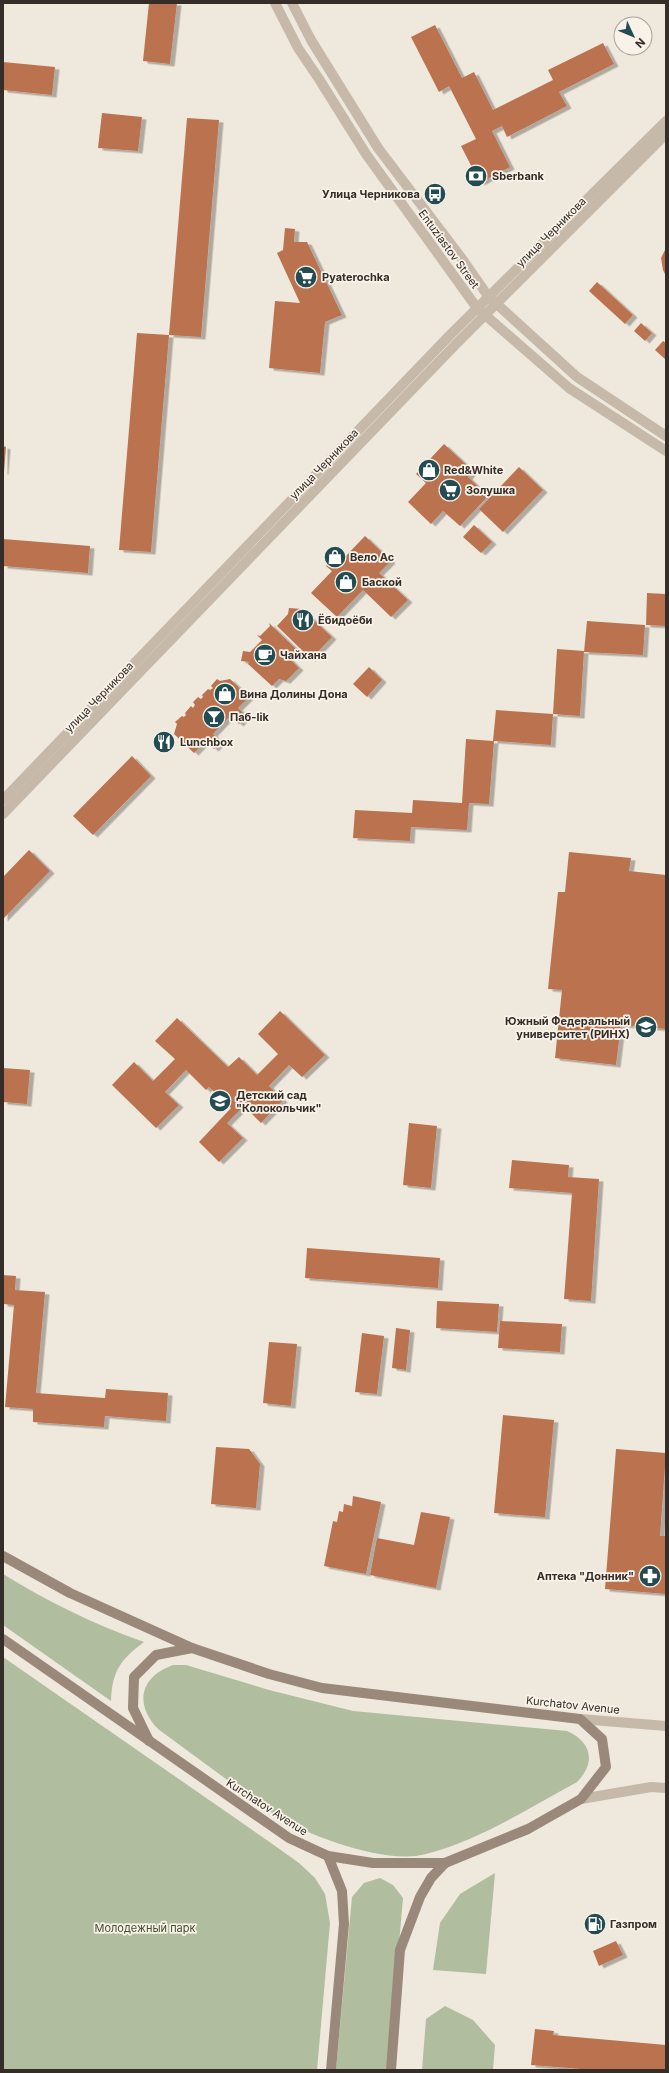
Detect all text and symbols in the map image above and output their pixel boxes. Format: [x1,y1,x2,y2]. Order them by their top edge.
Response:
north arrow [613,16,653,56]
text: N [632,35,648,51]
bank icon: Sberbank [463,163,489,189]
place label: Sberbank [492,169,545,183]
bus stop icon: Улица Черникова [422,181,448,207]
place label: Улица Черникова [322,187,420,201]
street label: улица Черникова [513,194,589,270]
street label: Entuziastov Street [416,207,483,292]
supermarket icon: Pyaterochka [293,264,319,290]
place label: Pyaterochka [322,270,390,284]
street label: улица Черникова [287,426,361,502]
shop icon: Red&White [416,457,442,483]
place label: Red&White [444,463,504,477]
supermarket icon: Золушка [437,477,463,503]
place label: Золушка [466,483,515,497]
shop icon: Вело Ас [322,544,348,570]
place label: Вело Ас [350,550,395,564]
shop icon: Баской [333,569,359,595]
place label: Баской [362,575,402,589]
restaurant icon: Ёбидоёби [290,607,316,633]
place label: Ёбидоёби [318,613,373,627]
cafe icon: Чайхана [252,642,278,668]
place label: Чайхана [280,648,327,662]
street label: улица Черникова [62,659,136,735]
shop icon: Вина Долины Дона [212,681,238,707]
place label: Вина Долины Дона [240,687,348,701]
bar icon: Паб-lik [201,704,227,730]
place label: Паб-lik [230,710,269,724]
restaurant icon: Lunchbox [151,729,177,755]
place label: Lunchbox [180,735,234,749]
place label: Южный Федеральный университет (РИНХ) [505,1014,630,1041]
school or university icon: Южный Федеральный университет (РИНХ) [633,1014,659,1040]
school or university icon: Детский сад "Колокольчик" [207,1088,233,1114]
place label: Детский сад "Колокольчик" [236,1088,322,1115]
pharmacy icon: Аптека "Донник" [637,1563,663,1589]
place label: Аптека "Донник" [537,1569,634,1583]
street label: Kurchatov Avenue [525,1693,621,1717]
street label: Kurchatov Avenue [224,1775,310,1839]
fuel station icon: Газпром [582,1911,608,1937]
place label: Газпром [610,1917,657,1931]
park label: Молодежный парк [95,1921,196,1935]

